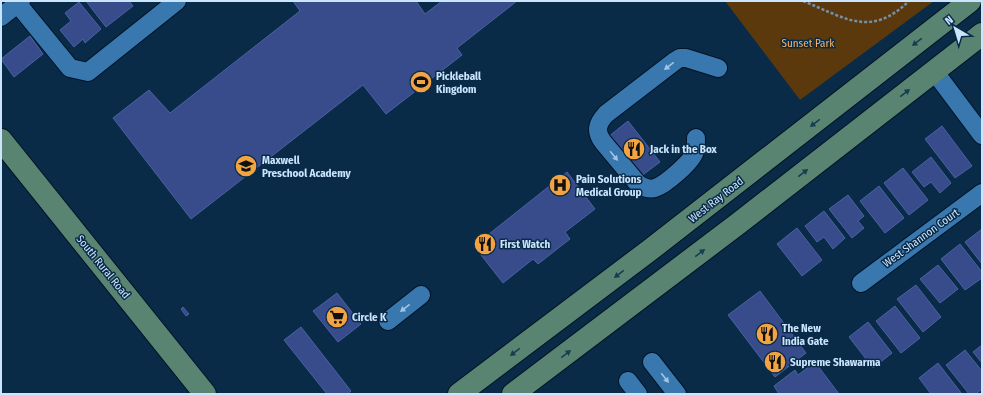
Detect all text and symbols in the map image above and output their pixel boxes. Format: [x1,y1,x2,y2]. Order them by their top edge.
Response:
north arrow [935,8,975,48]
text: N [943,13,956,28]
park label: Sunset Park [782,37,835,50]
one-way arrow [911,38,922,47]
one-way arrow [663,61,674,70]
sports icon: Pickleball Kingdom [408,69,434,95]
place label: Pickleball Kingdom [436,70,482,96]
one-way arrow [900,89,911,98]
one-way arrow [809,118,820,127]
restaurant icon: Jack in the Box [621,136,647,162]
place label: Jack in the Box [649,143,718,156]
one-way arrow [610,151,619,162]
school or university icon: Maxwell Preschool Academy [233,153,259,179]
place label: Maxwell Preschool Academy [262,154,352,180]
one-way arrow [797,169,808,178]
hospital icon: Pain Solutions Medical Group [547,172,573,198]
place label: Pain Solutions Medical Group [576,173,641,199]
street label: West Ray Road [686,175,746,225]
street label: West Shannon Court [880,206,962,270]
restaurant icon: First Watch [472,231,498,257]
street label: South Rural Road [73,233,133,301]
place label: First Watch [500,238,550,251]
one-way arrow [694,248,705,257]
one-way arrow [614,269,625,278]
supermarket icon: Circle K [324,304,350,330]
one-way arrow [399,304,410,312]
place label: Circle K [352,311,387,324]
restaurant icon: The New India Gate [754,321,780,347]
place label: The New India Gate [782,322,829,348]
one-way arrow [510,348,521,356]
one-way arrow [561,349,572,358]
restaurant icon: Supreme Shawarma [762,349,788,375]
place label: Supreme Shawarma [790,356,881,369]
one-way arrow [660,373,668,383]

